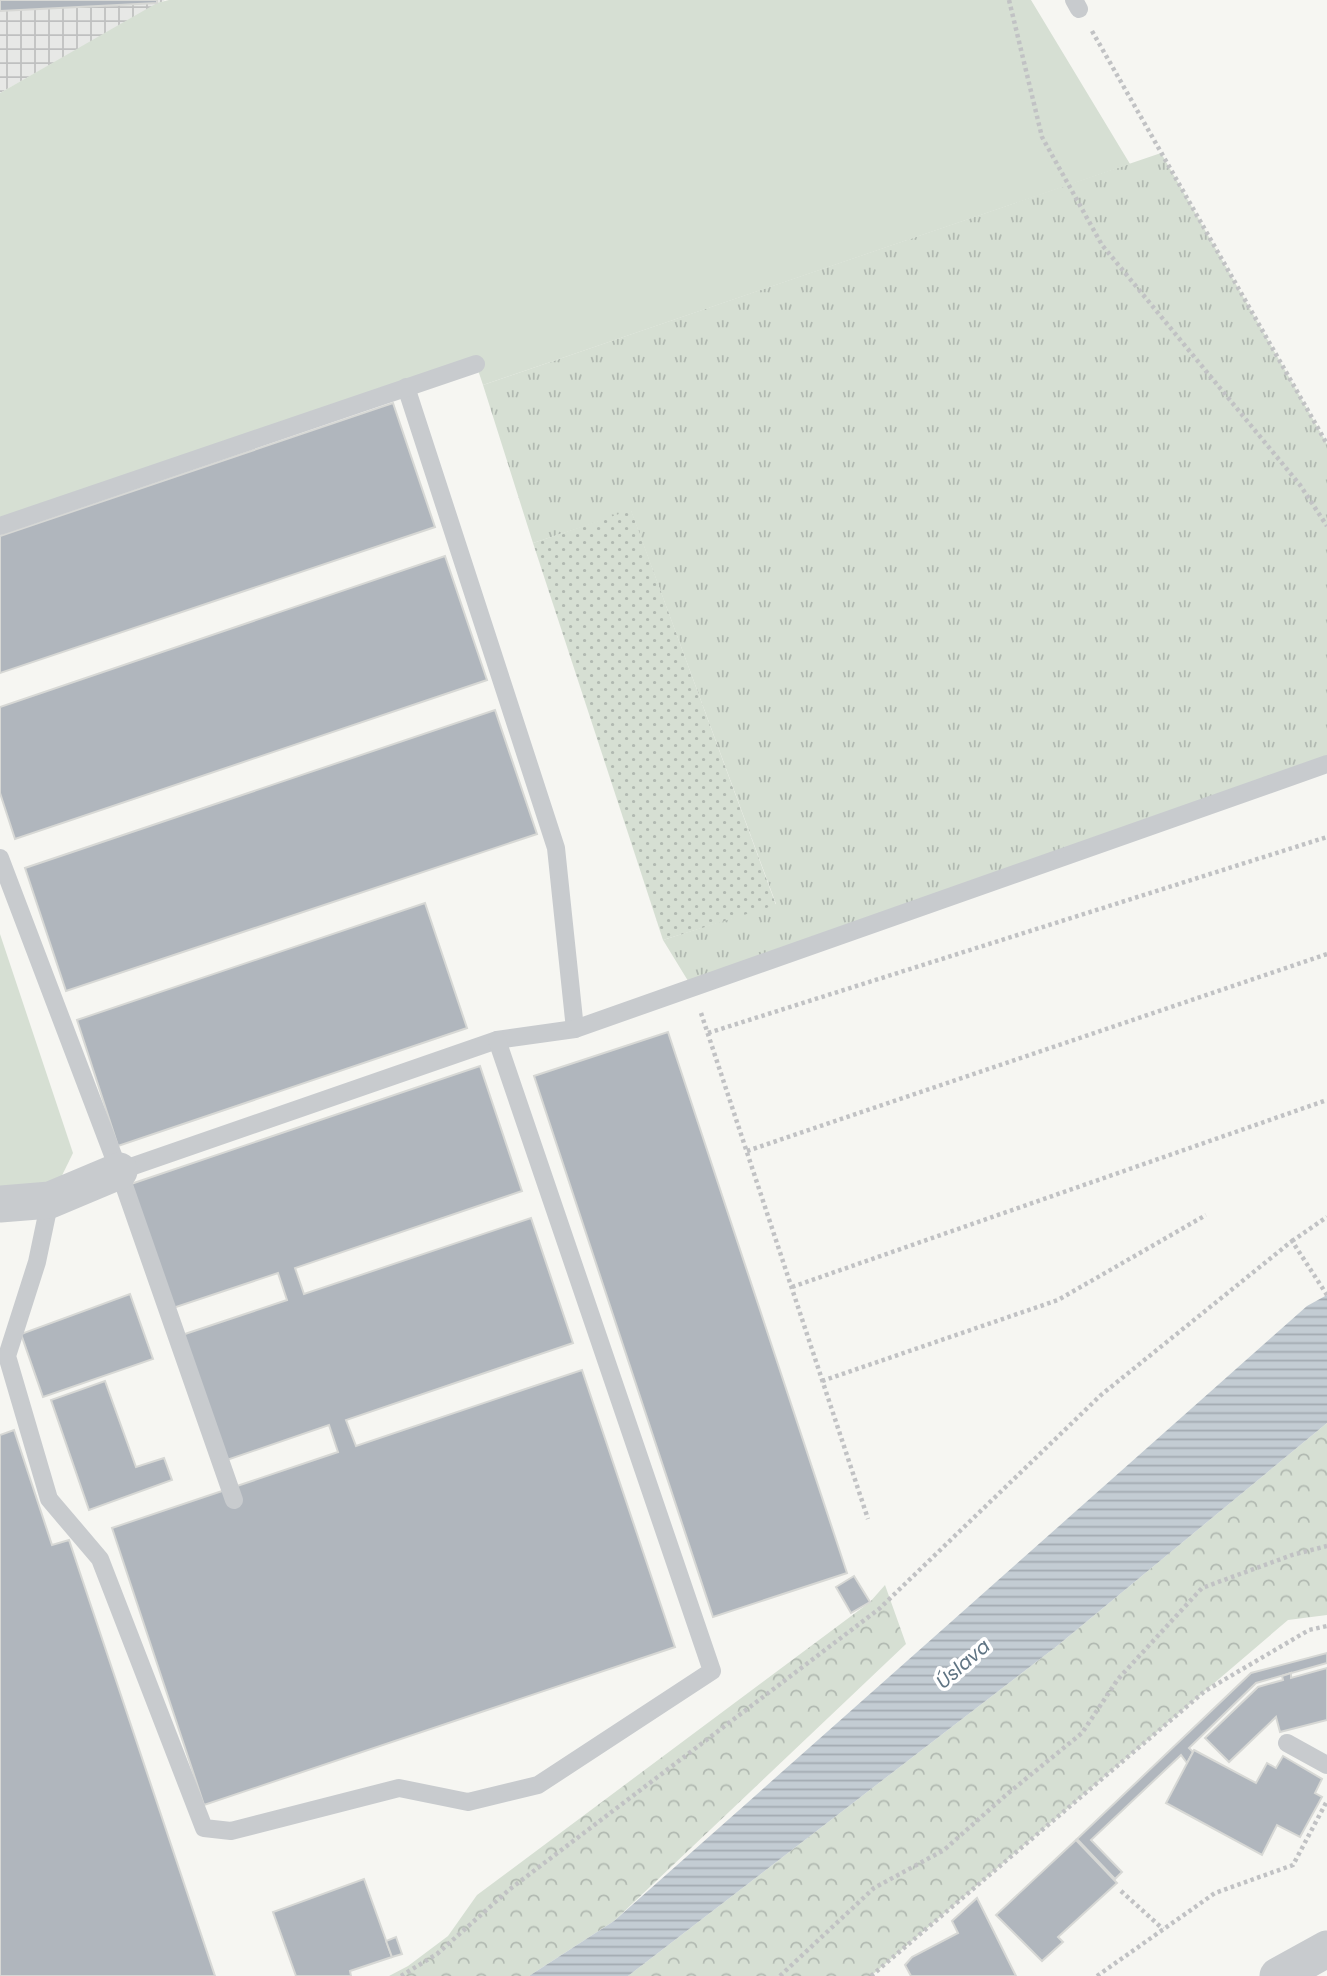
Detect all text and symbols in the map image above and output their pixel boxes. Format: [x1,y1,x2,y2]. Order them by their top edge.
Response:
water label: Úslava [930,1633,996,1695]

